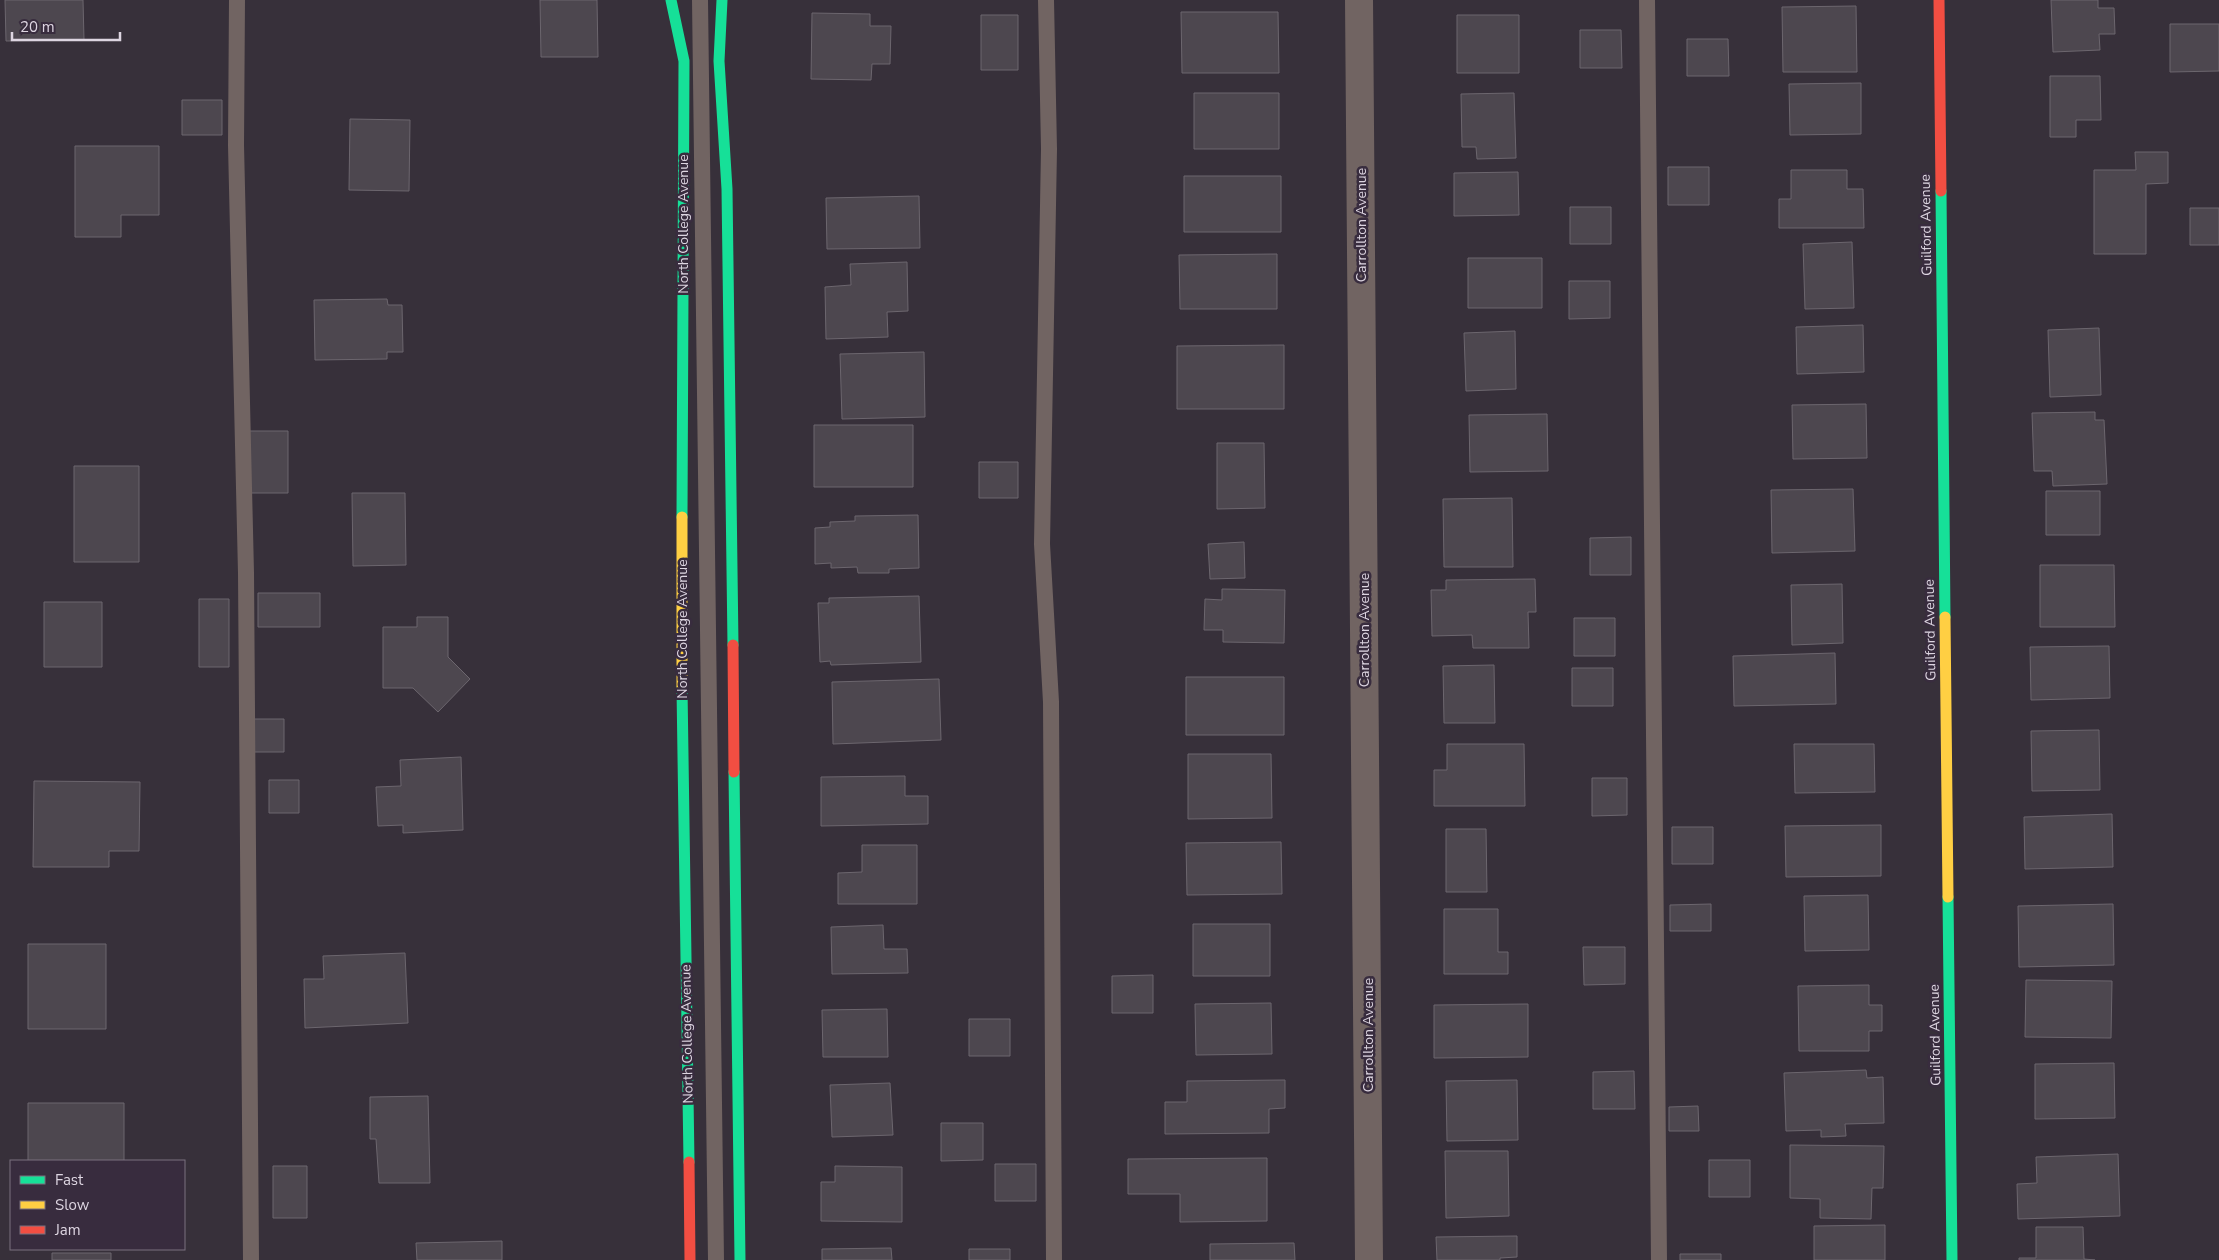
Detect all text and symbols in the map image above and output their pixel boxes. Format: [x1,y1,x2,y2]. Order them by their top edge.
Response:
scale bar [12,10,120,42]
text: 20 m [20,17,55,37]
street label: North College Avenue [674,154,693,294]
street label: Carrollton Avenue [1352,168,1371,282]
street label: Guilford Avenue [1916,174,1936,276]
street label: North College Avenue [673,559,692,699]
street label: Carrollton Avenue [1355,573,1374,687]
street label: Guilford Avenue [1920,579,1940,681]
street label: North College Avenue [676,964,698,1104]
street label: Carrollton Avenue [1359,978,1378,1092]
street label: Guilford Avenue [1925,984,1945,1086]
legend [10,1160,185,1250]
text: Fast [55,1170,84,1190]
text: Slow [55,1195,90,1215]
text: Jam [54,1220,81,1240]

